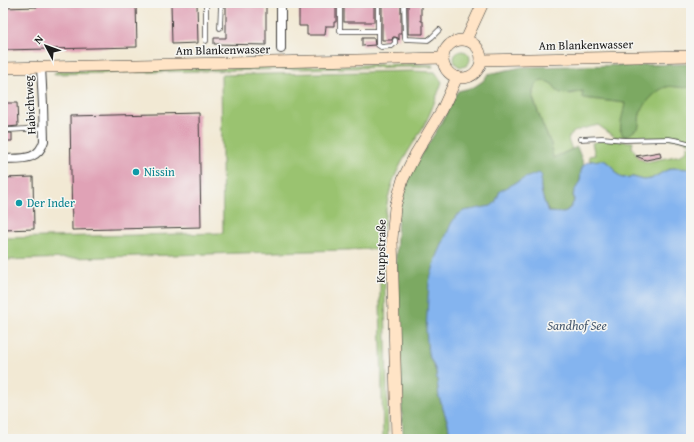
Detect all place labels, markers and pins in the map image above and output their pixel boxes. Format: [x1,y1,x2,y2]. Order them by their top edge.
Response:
place label: Nissin [144,163,175,180]
marker: Nissin [131,167,141,177]
place label: Der Inder [27,194,75,211]
marker: Der Inder [14,198,24,208]

